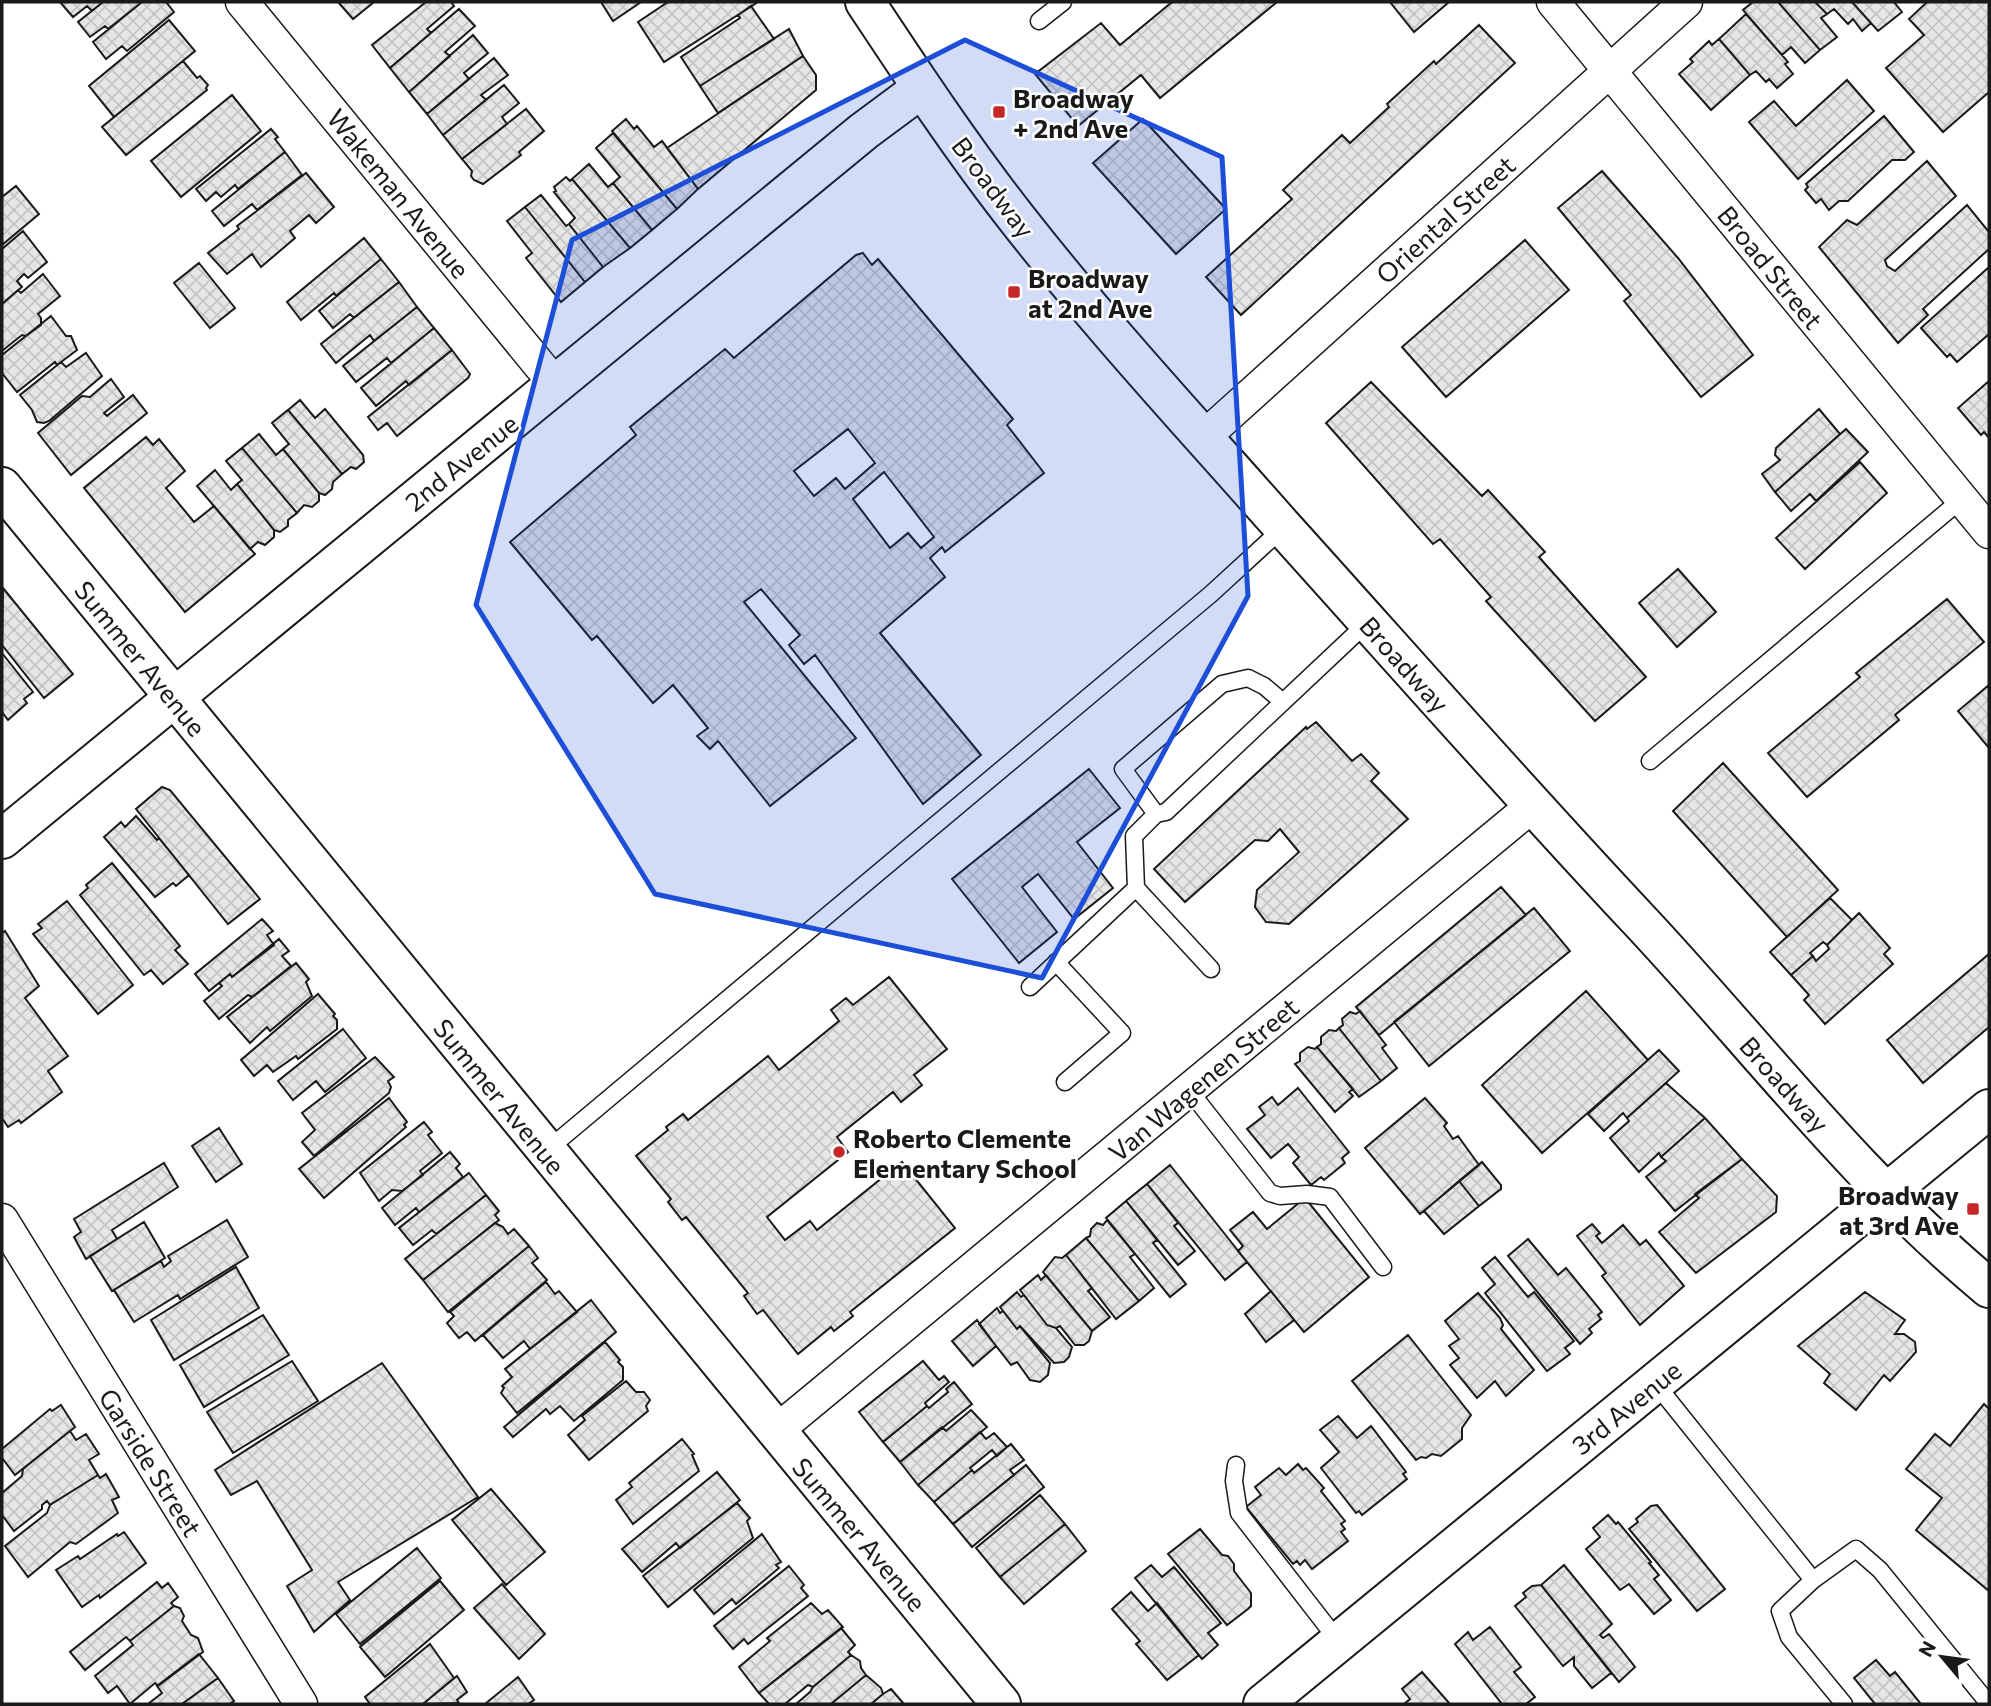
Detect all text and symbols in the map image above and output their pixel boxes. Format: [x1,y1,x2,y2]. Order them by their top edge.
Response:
place label: Broadway + 2nd Ave [1013,82,1134,143]
street label: Wakeman Avenue [321,102,477,284]
marker: Broadway + 2nd Ave [991,104,1007,120]
street label: Broadway [946,130,1042,244]
street label: Oriental Street [1369,149,1521,289]
street label: Broad Street [1712,199,1830,335]
place label: Broadway at 2nd Ave [1028,262,1152,323]
marker: Broadway at 2nd Ave [1006,284,1022,300]
street label: 2nd Avenue [398,407,524,517]
street label: Summer Avenue [69,574,213,742]
street label: Broadway [1354,610,1456,718]
street label: Van Wagenen Street [1102,991,1304,1167]
street label: Summer Avenue [428,1012,572,1180]
street label: Broadway [1734,1030,1836,1138]
place label: Roberto Clemente Elementary School [853,1122,1077,1183]
marker: Roberto Clemente Elementary School [831,1144,847,1160]
place label: Broadway at 3rd Ave [1838,1179,1959,1240]
marker: Broadway at 3rd Ave [1965,1201,1981,1217]
street label: 3rd Avenue [1565,1354,1687,1460]
street label: Garside Street [93,1382,209,1542]
street label: Summer Avenue [787,1451,933,1617]
north arrow [1907,1622,1977,1692]
text: N [1913,1637,1940,1660]

